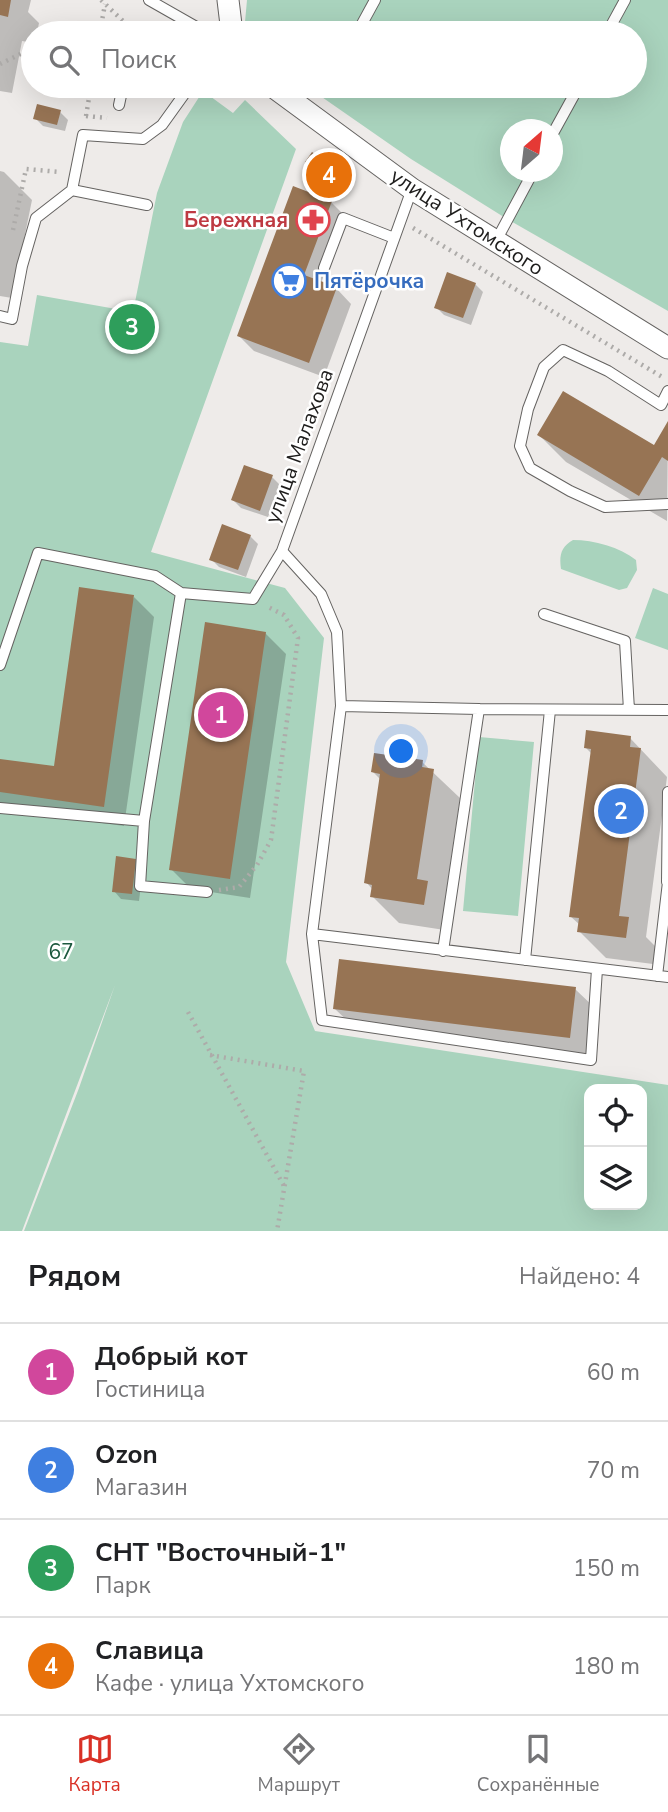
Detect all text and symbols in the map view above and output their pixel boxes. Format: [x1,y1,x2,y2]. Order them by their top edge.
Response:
search box [21,21,647,98]
icon: search [45,41,83,79]
text: Поиск [101,42,177,77]
north arrow [500,119,563,182]
pin: 4 [306,149,352,201]
street label: улица Ухтомского [385,162,549,282]
pharmacy icon: Бережная [294,201,332,239]
place label: Бережная [184,206,288,234]
supermarket icon: Пятёрочка [270,262,308,300]
place label: Пятёрочка [314,267,424,295]
pin: 3 [109,301,155,353]
street label: улица Малахова [258,365,340,527]
pin: 1 [198,689,244,741]
your location [384,734,418,768]
pin: 2 [598,785,644,837]
park label: 67 [48,938,74,966]
map controls [584,1084,647,1210]
button: locate [584,1084,647,1147]
button: layers [584,1147,647,1210]
text: Рядом [28,1256,121,1297]
text: Найдено: 4 [519,1261,640,1292]
text: Добрый кот [95,1339,248,1374]
text: 1 [44,1357,58,1388]
text: 60 m [587,1357,640,1388]
text: Гостиница [95,1374,205,1405]
text: Ozon [95,1437,158,1472]
text: 2 [44,1455,58,1486]
text: 70 m [587,1455,640,1486]
text: Магазин [95,1472,188,1503]
text: СНТ "Восточный-1" [95,1535,346,1570]
text: 3 [44,1553,58,1584]
text: 150 m [573,1553,640,1584]
text: Парк [95,1570,151,1601]
text: Славица [95,1633,204,1668]
text: 4 [44,1651,58,1682]
text: 180 m [573,1651,640,1682]
text: Кафе · улица Ухтомского [95,1668,364,1699]
tab: Карта [68,1730,121,1798]
tab: Маршрут [258,1730,340,1798]
tab: Сохранённые [477,1730,600,1798]

